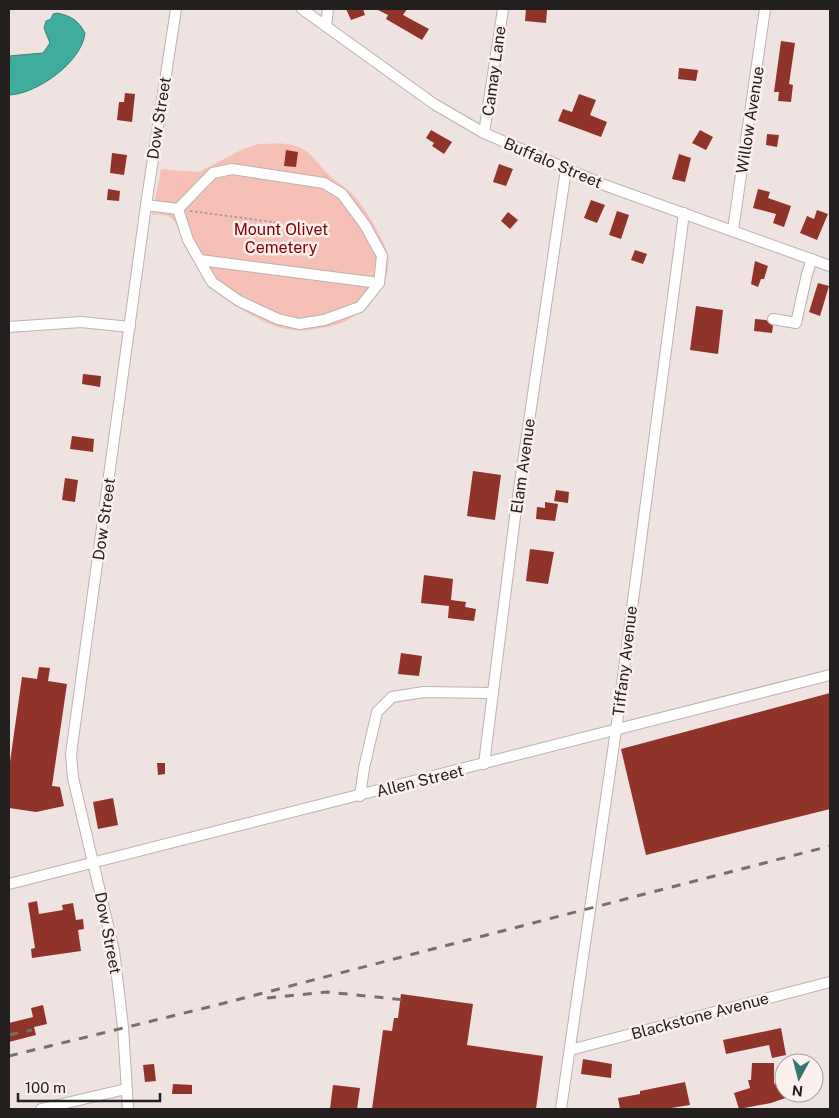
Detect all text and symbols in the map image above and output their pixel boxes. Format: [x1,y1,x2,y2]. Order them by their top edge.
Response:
street label: Camay Lane [478,25,510,117]
street label: Willow Avenue [732,65,768,175]
street label: Dow Street [143,75,175,161]
street label: Buffalo Street [501,134,605,192]
park label: Mount Olivet Cemetery [234,220,328,257]
street label: Elam Avenue [507,417,539,515]
street label: Dow Street [89,477,119,561]
street label: Tiffany Avenue [609,605,641,717]
street label: Allen Street [374,761,466,801]
street label: Dow Street [91,890,125,976]
street label: Blackstone Avenue [629,988,771,1044]
north arrow [774,1053,824,1103]
scale bar [18,1070,160,1102]
text: 100 m [25,1079,66,1096]
text: N [791,1082,804,1100]

